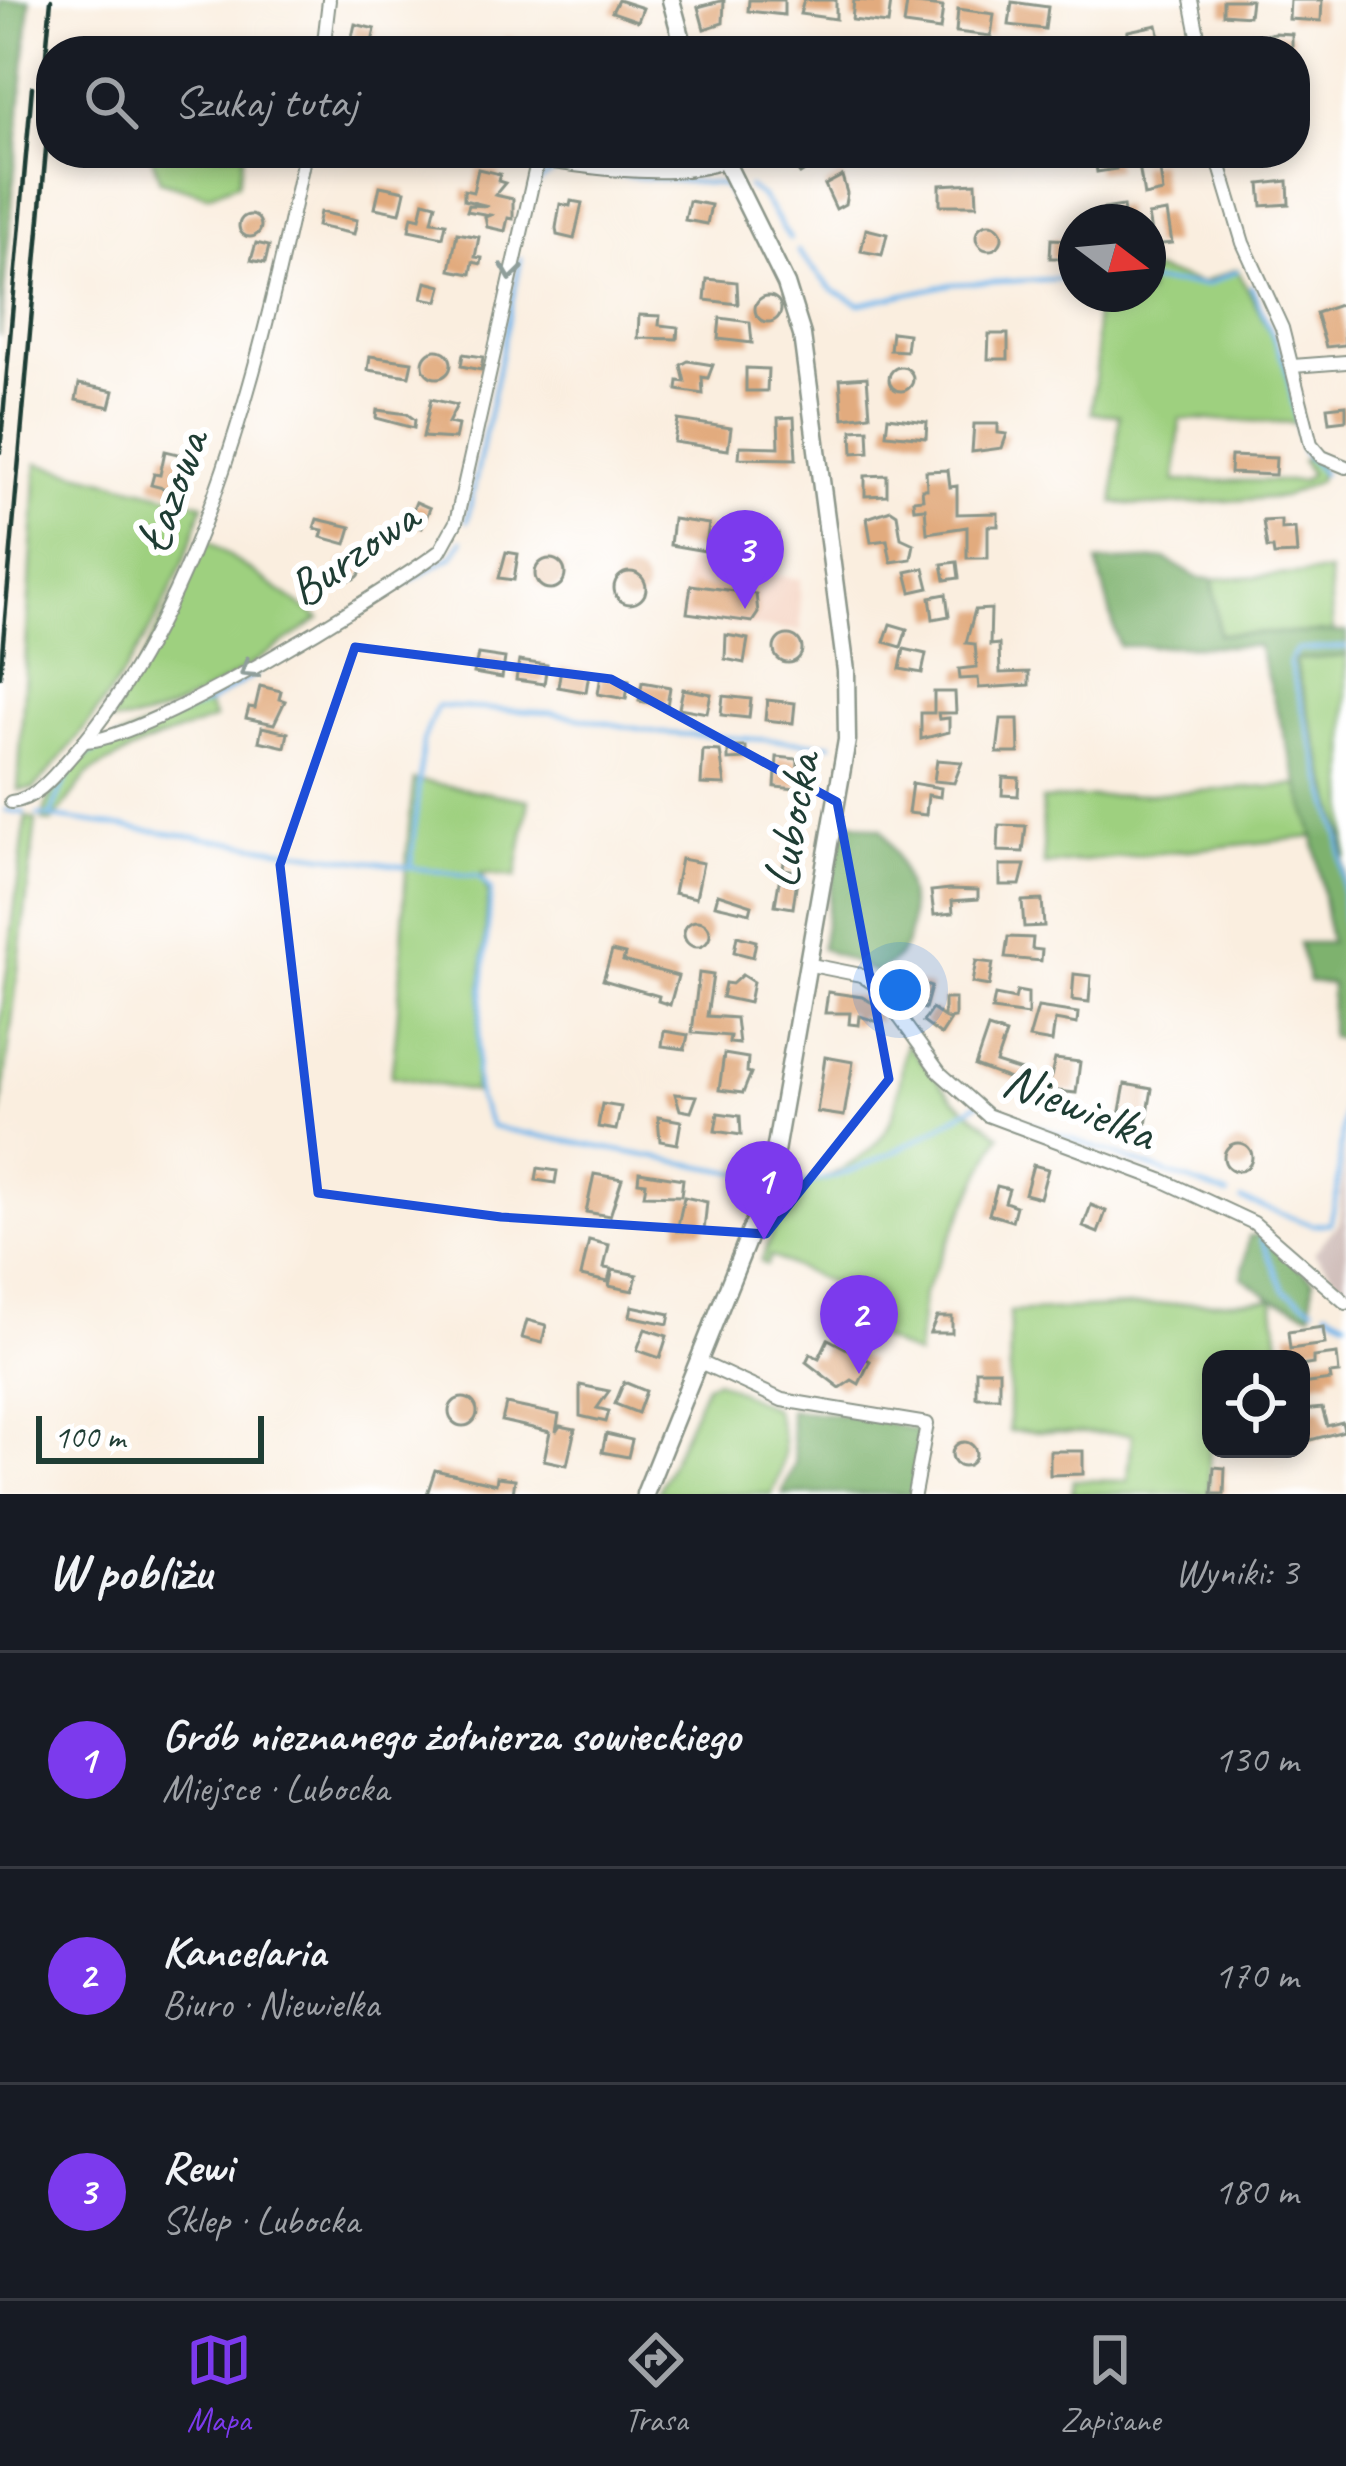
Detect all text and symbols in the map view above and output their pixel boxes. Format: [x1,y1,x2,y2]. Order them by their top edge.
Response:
search box [36,36,1310,168]
icon: search [78,69,144,135]
text: Szukaj tutaj [174,74,357,131]
north arrow [1058,204,1166,312]
one-way arrow [499,262,525,281]
street label: Łazowa [119,418,224,561]
street label: Burzowa [275,483,434,621]
pin: 3 [706,510,784,609]
one-way arrow [239,655,261,677]
street label: Lubocka [748,744,835,893]
your location [870,960,930,1020]
street label: Niewielka [994,1047,1168,1166]
pin: 1 [725,1141,803,1240]
pin: 2 [820,1275,898,1374]
map controls [1202,1350,1310,1458]
button: locate [1202,1350,1310,1458]
scale bar [36,1410,264,1463]
text: 100 m [54,1416,125,1458]
text: W pobliżu [48,1540,211,1604]
text: Wyniki: 3 [1175,1548,1298,1597]
text: Grób nieznanego żołnierza sowieckiego [162,1707,740,1764]
text: 1 [78,1735,96,1784]
text: 130 m [1214,1735,1298,1784]
text: Miejsce · Lubocka [162,1764,389,1813]
text: Kancelaria [162,1923,326,1980]
text: 2 [78,1951,96,2000]
text: 170 m [1214,1951,1298,2000]
text: Biuro · Niewielka [162,1980,379,2029]
text: Rewi [162,2139,233,2196]
text: 3 [78,2167,96,2216]
text: 180 m [1214,2167,1298,2216]
text: Sklep · Lubocka [162,2196,360,2245]
tab: Mapa [186,2327,252,2441]
tab: Trasa [623,2327,689,2441]
tab: Zapisane [1060,2327,1160,2441]

